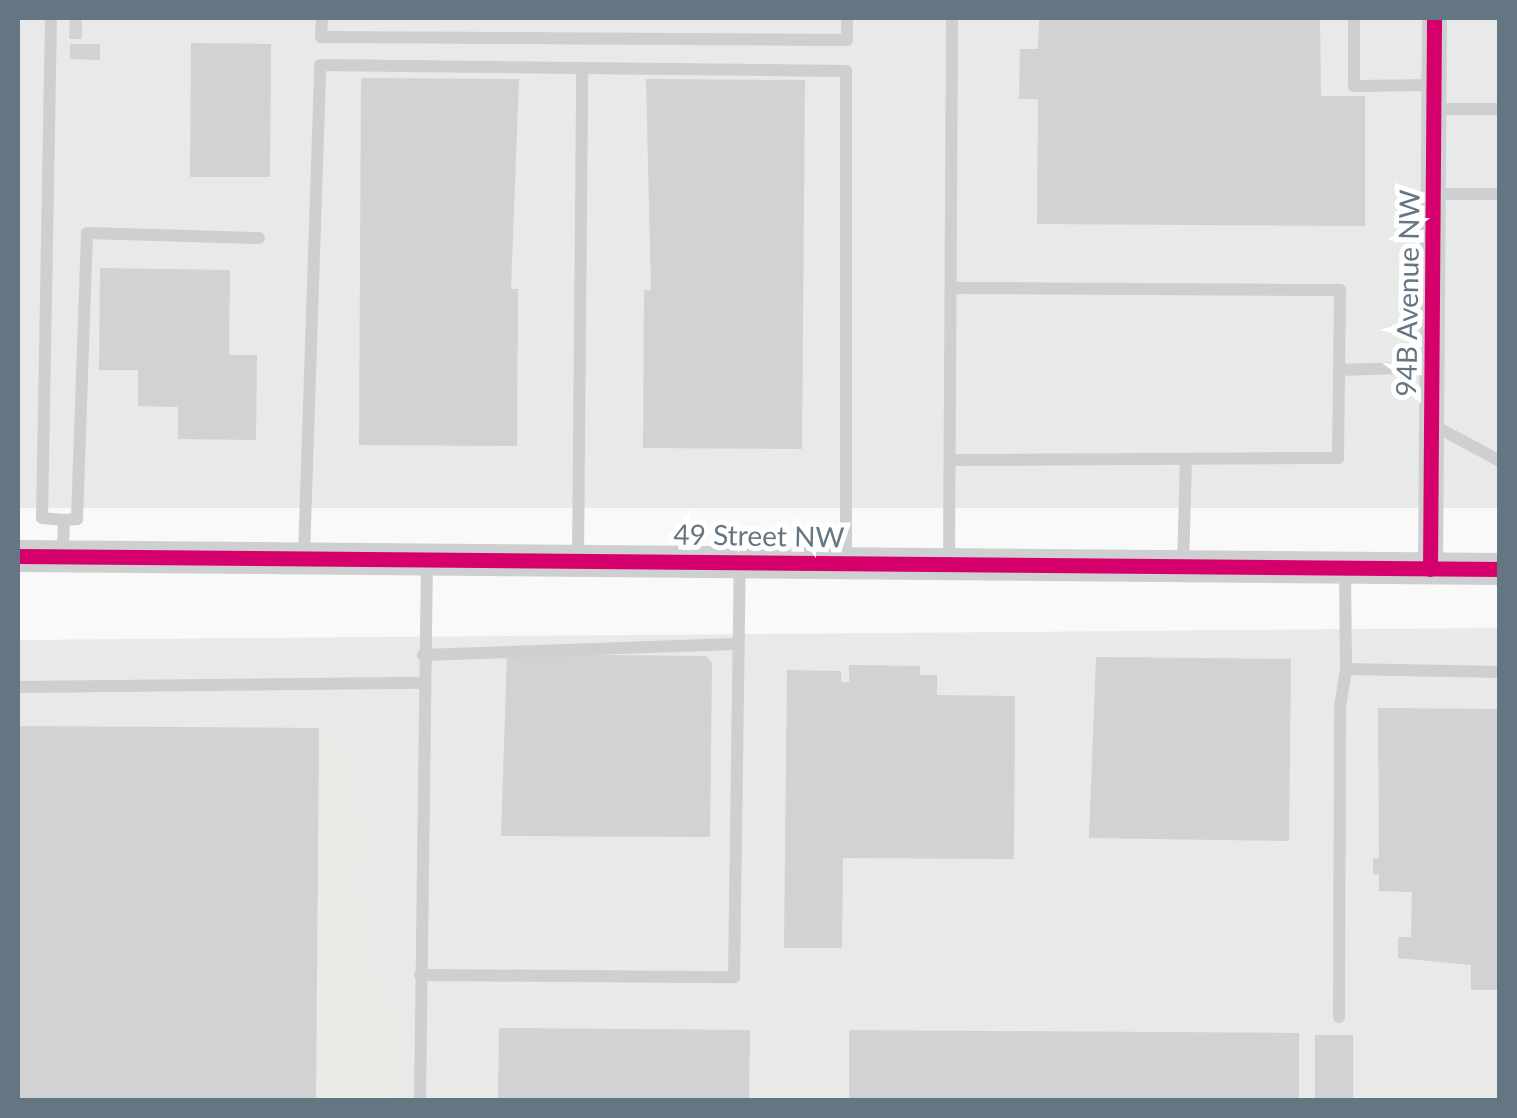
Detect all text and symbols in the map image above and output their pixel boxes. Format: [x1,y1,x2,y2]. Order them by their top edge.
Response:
street label: 94B Avenue NW [1388,189,1426,397]
street label: 49 Street NW [673,517,845,553]

